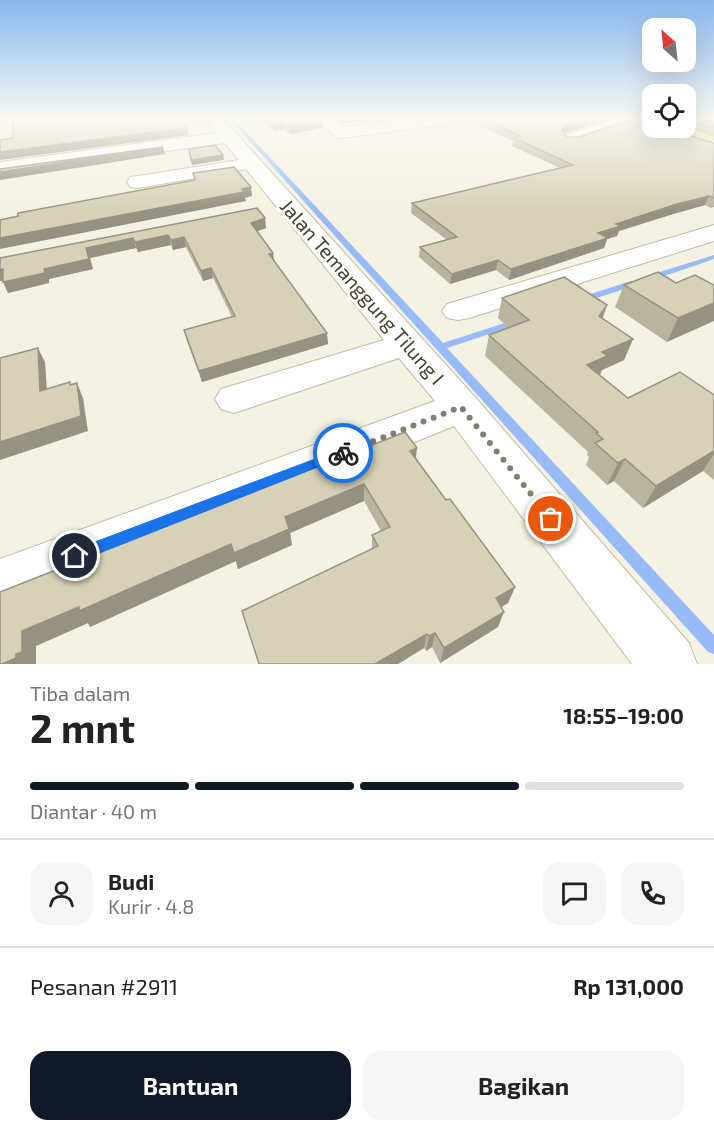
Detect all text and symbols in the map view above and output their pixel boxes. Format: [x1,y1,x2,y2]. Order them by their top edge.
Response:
north arrow [642,18,696,72]
map controls [642,18,696,138]
button: locate [642,84,696,138]
street label: Jalan Temanggung Tilung I [276,194,450,389]
courier [313,423,373,483]
icon: bike [327,437,360,470]
pin [525,493,576,544]
icon: bag [534,502,567,535]
pin [49,530,100,581]
icon: home [58,539,91,572]
text: Tiba dalam [30,681,130,705]
text: 18:55–19:00 [563,702,684,728]
text: 2 mnt [30,704,135,751]
text: Diantar · 40 m [30,799,157,823]
button: person [30,862,93,925]
button: chat [543,862,606,925]
button: phone [621,862,684,925]
text: Budi [108,868,154,894]
text: Kurir · 4.8 [108,894,194,918]
text: Pesanan #2911 [30,973,178,999]
text: Rp 131,000 [573,973,684,999]
button: Bantuan [30,1051,351,1120]
button: Bagikan [363,1051,684,1120]

